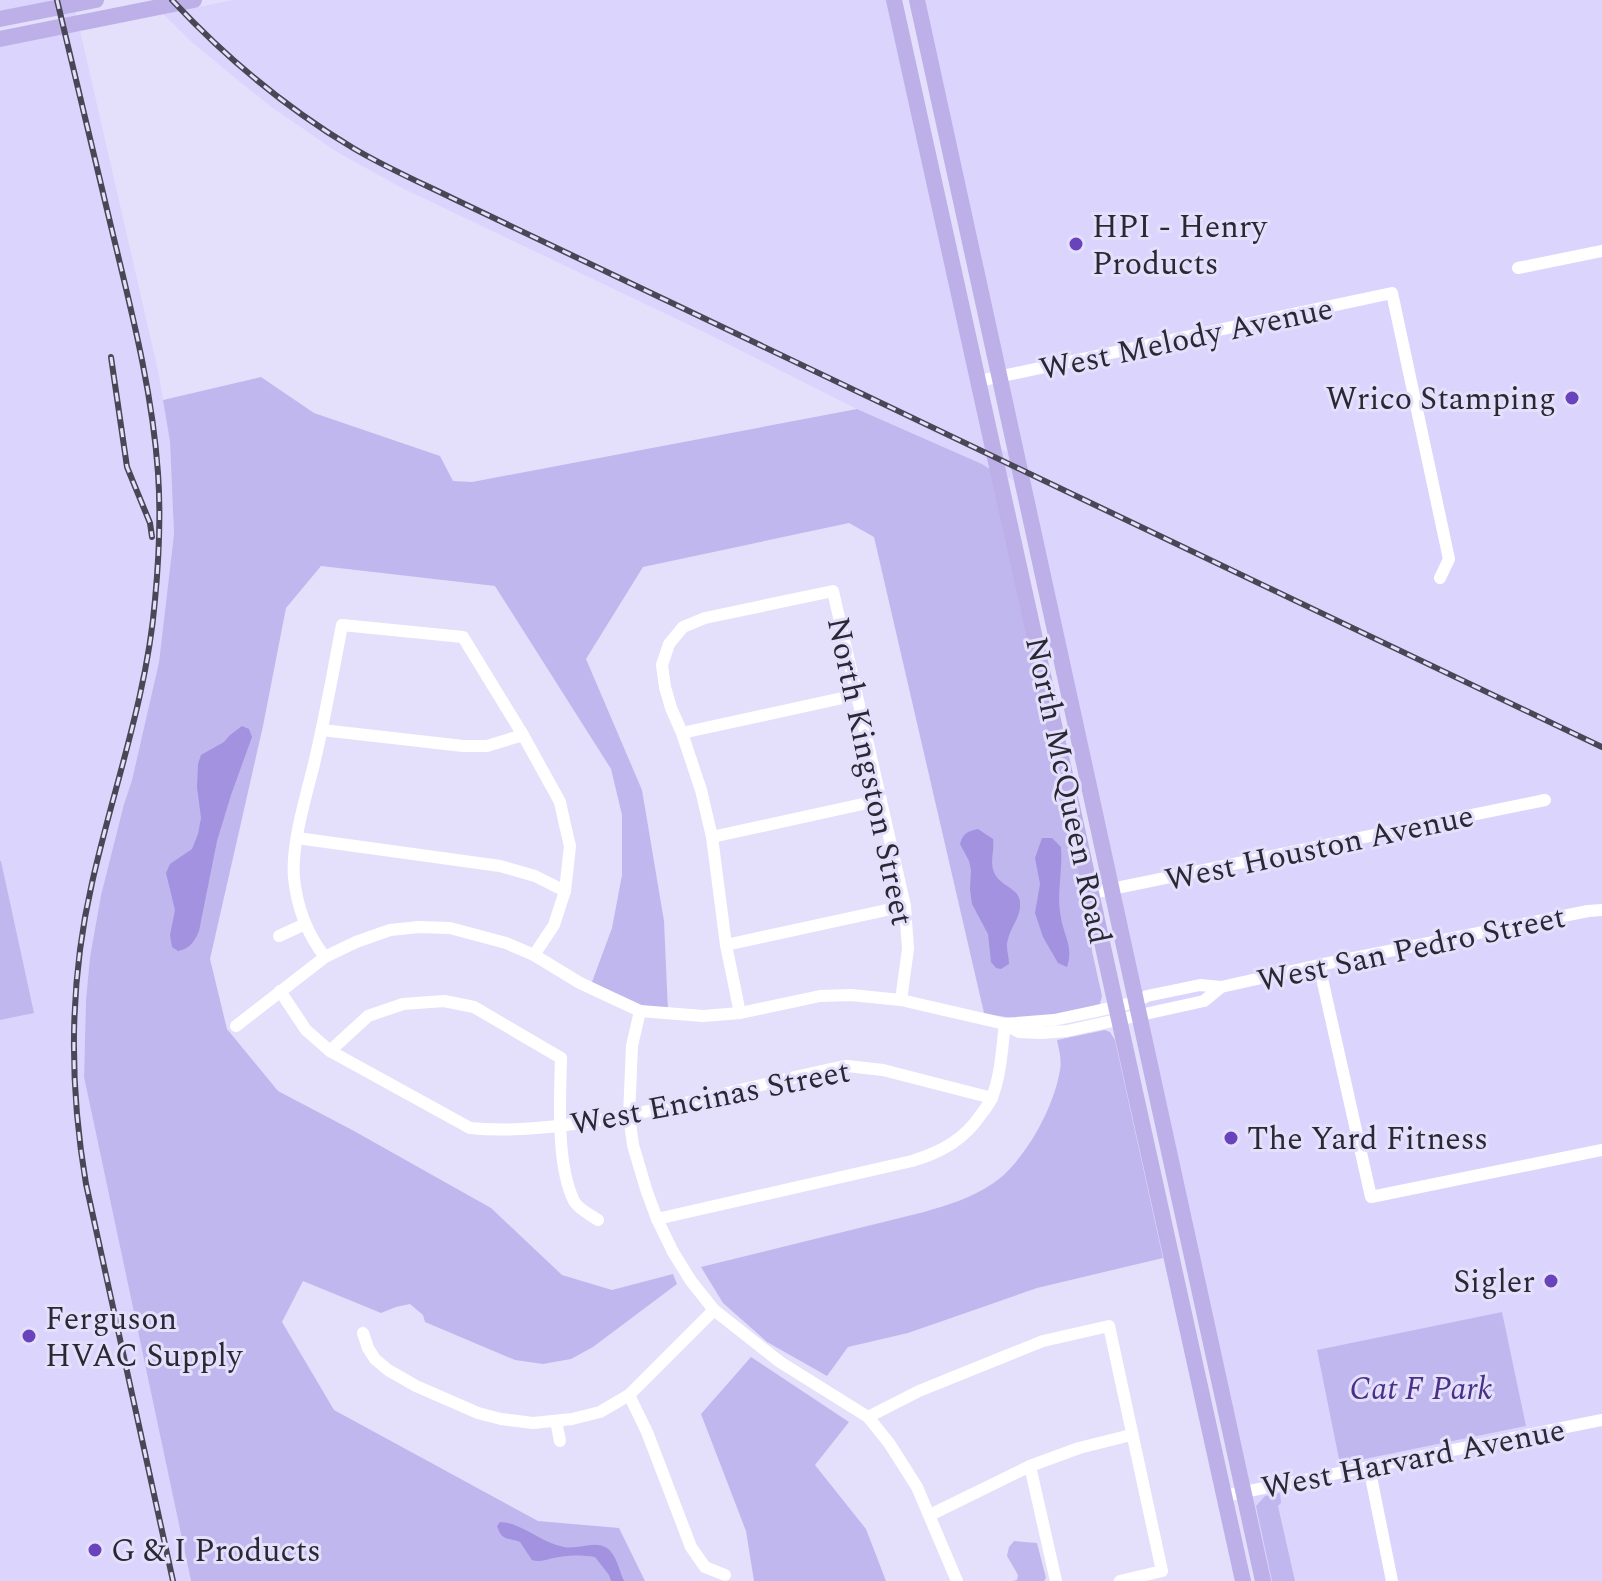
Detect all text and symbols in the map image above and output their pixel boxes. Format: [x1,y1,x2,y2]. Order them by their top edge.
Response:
place label: HPI - Henry Products [1092,203,1269,289]
marker: HPI - Henry Products [1067,235,1085,253]
street label: West Melody Avenue [1035,284,1338,395]
place label: Wrico Stamping [1326,375,1556,424]
marker: Wrico Stamping [1563,389,1581,407]
street label: North Kingston Street [813,612,926,930]
street label: North McQueen Road [1011,632,1124,949]
street label: West Houston Avenue [1160,792,1478,905]
street label: West San Pedro Street [1253,893,1570,1006]
street label: West Encinas Street [566,1047,854,1150]
place label: The Yard Fitness [1247,1115,1488,1164]
marker: The Yard Fitness [1222,1129,1240,1147]
place label: Sigler [1453,1258,1535,1307]
marker: Sigler [1542,1272,1560,1290]
place label: Ferguson HVAC Supply [45,1295,244,1381]
marker: Ferguson HVAC Supply [20,1327,38,1345]
park label: Cat F Park [1349,1365,1493,1414]
street label: West Harvard Avenue [1257,1406,1569,1513]
place label: G & I Products [111,1527,321,1576]
marker: G & I Products [86,1541,104,1559]

